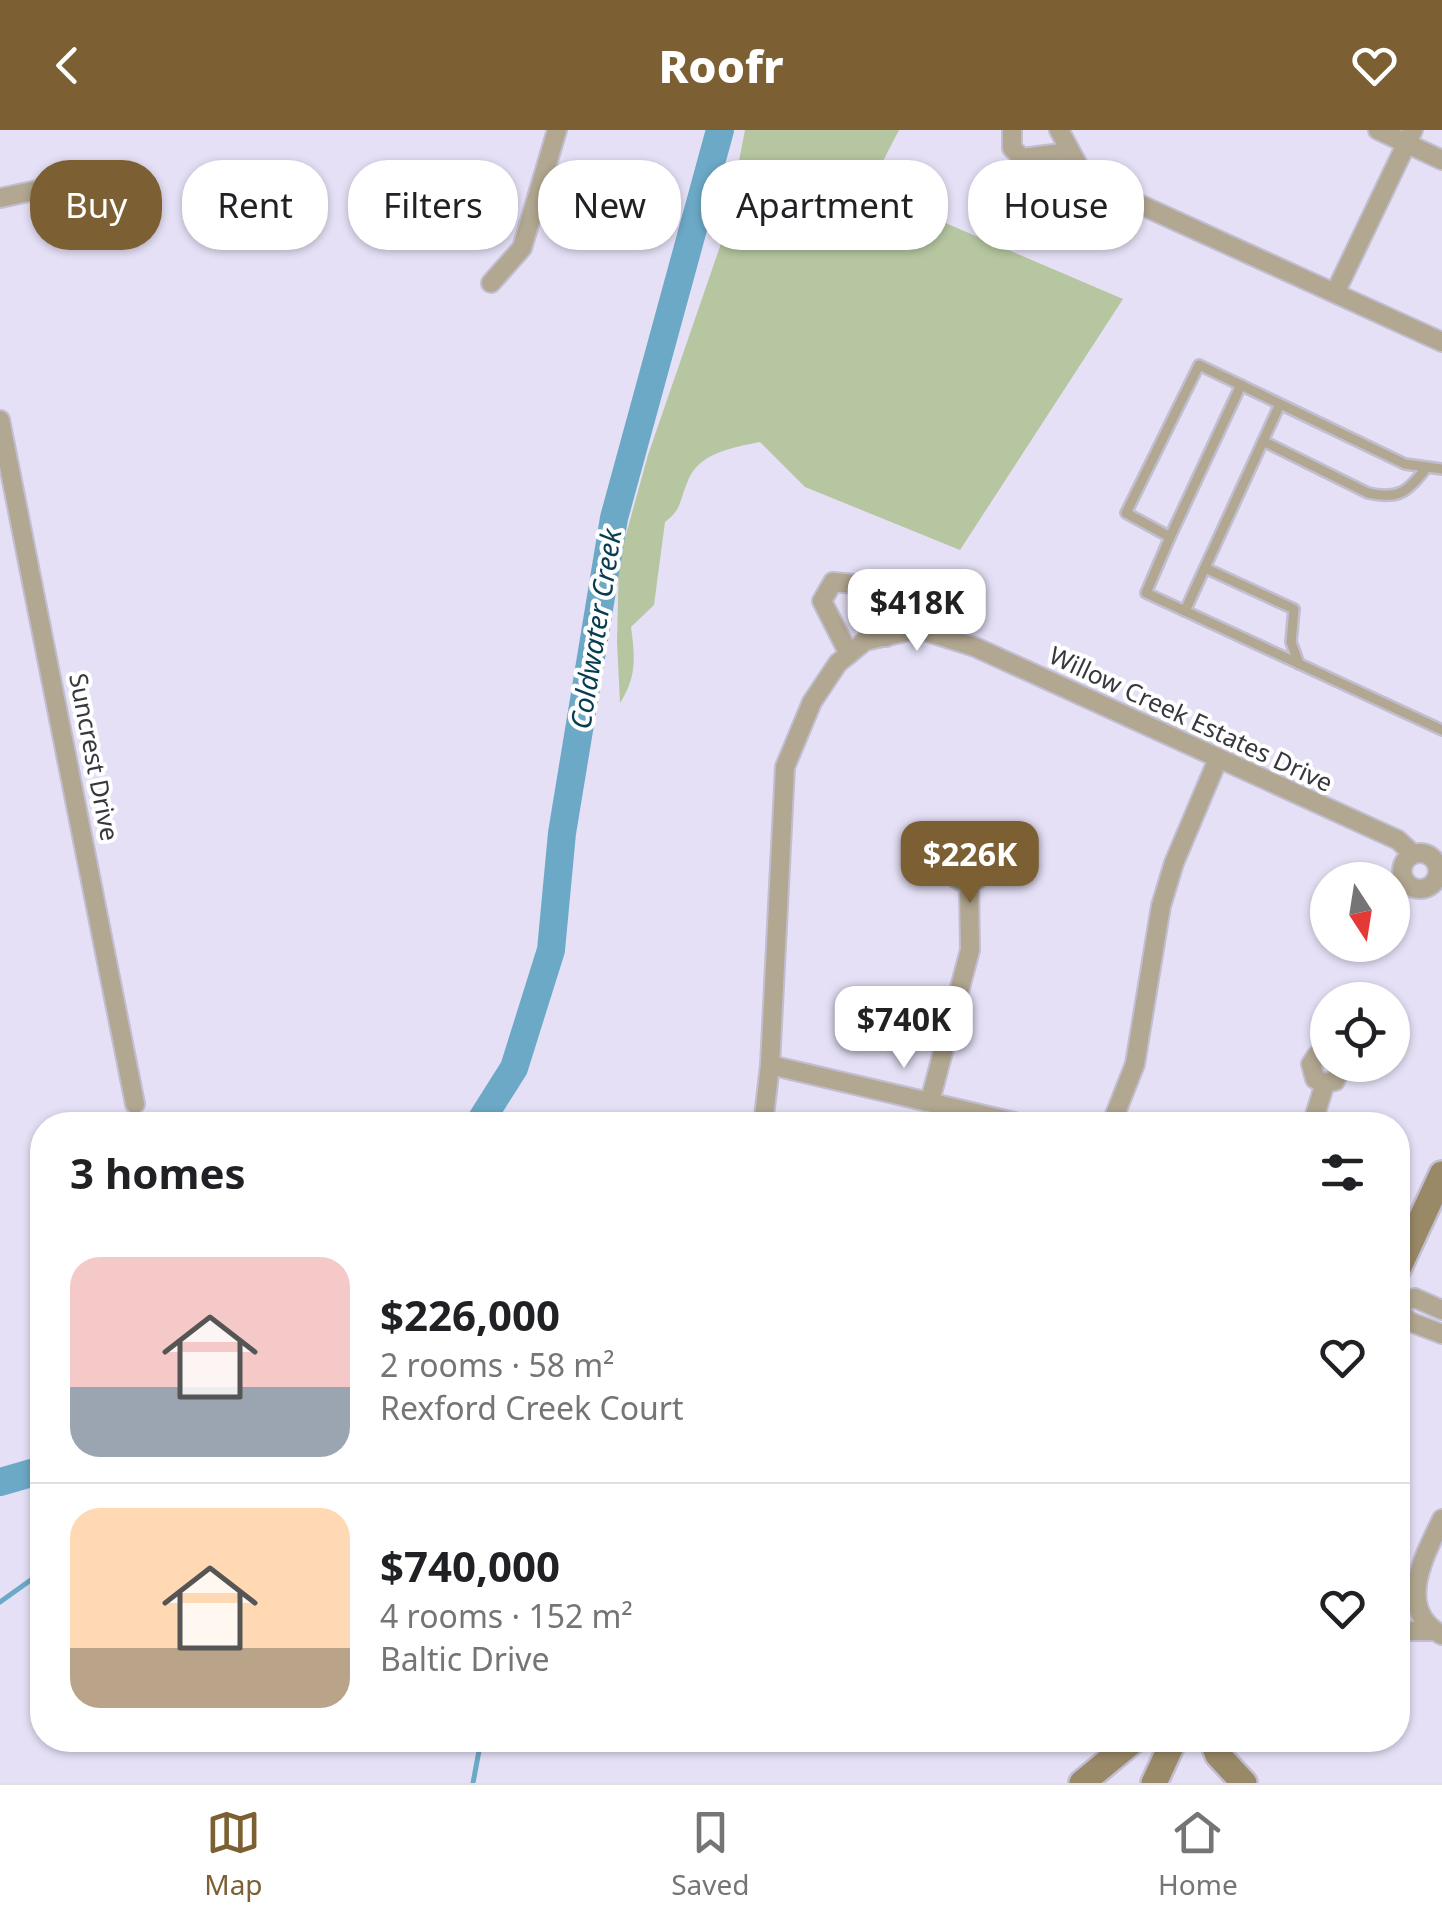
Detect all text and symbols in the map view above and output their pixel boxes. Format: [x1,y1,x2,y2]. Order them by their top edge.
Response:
text: Roofr [658,35,784,96]
icon: back [40,38,95,93]
icon: heart [1347,38,1402,93]
chip: Buy [30,160,162,250]
chip: Rent [182,160,328,250]
chip: Filters [348,160,518,250]
chip: New [538,160,681,250]
chip: Apartment [701,160,948,250]
chip: House [968,160,1144,250]
water label: Coldwater Creek [560,525,630,732]
pin: $418K [847,569,987,654]
text: $418K [870,580,964,623]
street label: Willow Creek Estates Drive [1044,637,1339,799]
street label: Suncrest Drive [62,670,128,843]
pin: $226K [900,821,1040,906]
text: $226K [923,832,1017,875]
north arrow [1310,862,1410,962]
map controls [1310,862,1410,1082]
button: locate [1310,982,1410,1082]
pin: $740K [834,986,974,1071]
text: $740K [857,997,951,1040]
text: 3 homes [70,1144,246,1201]
icon: filters [1315,1145,1370,1200]
text: $226,000 [380,1286,560,1343]
icon: home [150,1297,270,1417]
icon: heart [1315,1330,1370,1385]
text: 2 rooms · 58 m² [380,1343,614,1386]
text: Rexford Creek Court [380,1386,684,1429]
text: $740,000 [380,1537,560,1594]
icon: home [150,1548,270,1668]
icon: heart [1315,1581,1370,1636]
text: 4 rooms · 152 m² [380,1594,633,1637]
text: Baltic Drive [380,1637,550,1680]
tab: Map [204,1805,263,1903]
tab: Saved [671,1805,749,1903]
tab: Home [1158,1805,1238,1903]

